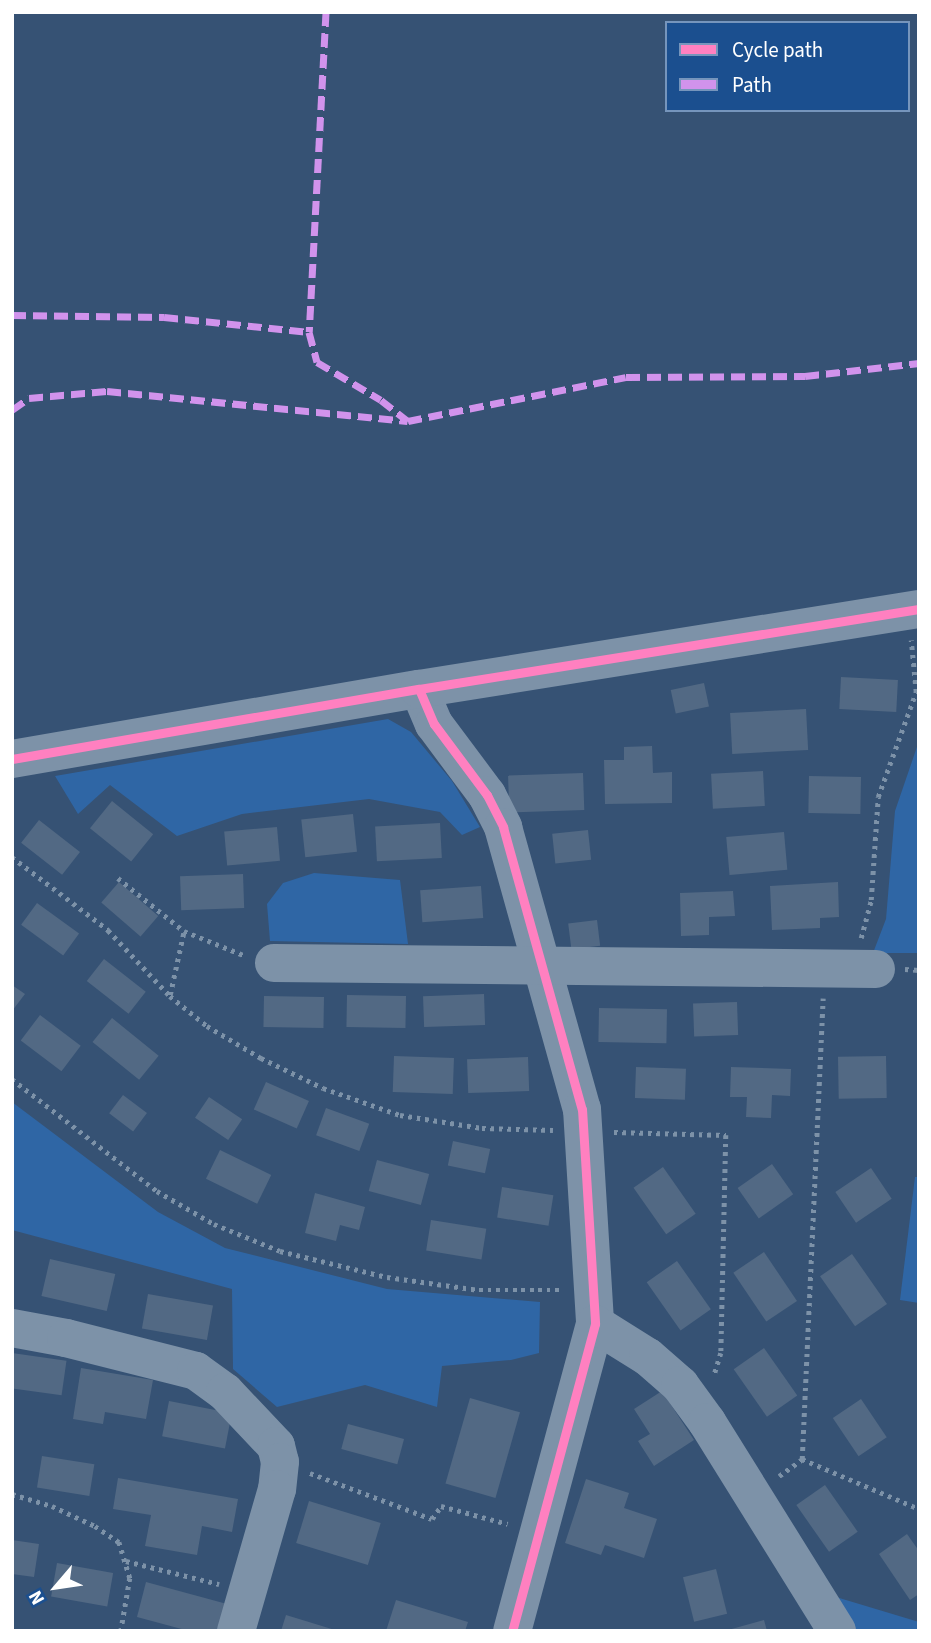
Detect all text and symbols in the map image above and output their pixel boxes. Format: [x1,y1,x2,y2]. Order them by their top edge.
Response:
legend [665,21,910,112]
text: Cycle path [732,35,823,65]
text: Path [732,70,772,100]
north arrow [21,1552,91,1622]
text: N [22,1585,52,1610]

